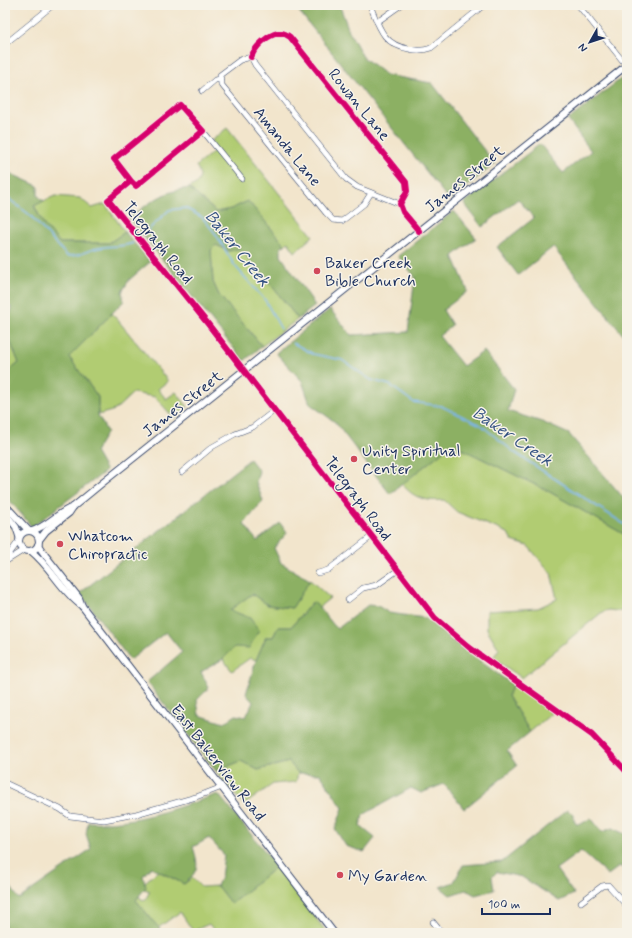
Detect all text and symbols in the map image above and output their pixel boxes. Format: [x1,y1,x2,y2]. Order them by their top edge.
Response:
north arrow [570,22,610,62]
text: N [575,40,591,55]
street label: Rowan Lane [323,64,395,146]
street label: Amanda Lane [248,103,325,191]
street label: James Street [421,140,509,218]
street label: Telegraph Road [117,197,198,289]
water label: Baker Creek [200,206,275,292]
place label: Baker Creek Bible Church [325,253,416,292]
marker: Baker Creek Bible Church [312,266,322,276]
street label: James Street [138,366,228,442]
water label: Baker Creek [468,402,557,472]
place label: Unity Spiritual Center [362,441,461,480]
street label: Telegraph Road [318,452,396,546]
marker: Unity Spiritual Center [349,454,359,464]
place label: Whatcom Chiropractic [68,526,148,565]
marker: Whatcom Chiropractic [55,539,65,549]
street label: East Bakerview Road [166,700,270,826]
place label: My Garden [348,866,428,887]
marker: My Garden [335,870,345,880]
scale bar [482,890,550,916]
text: 100 m [488,897,520,913]

